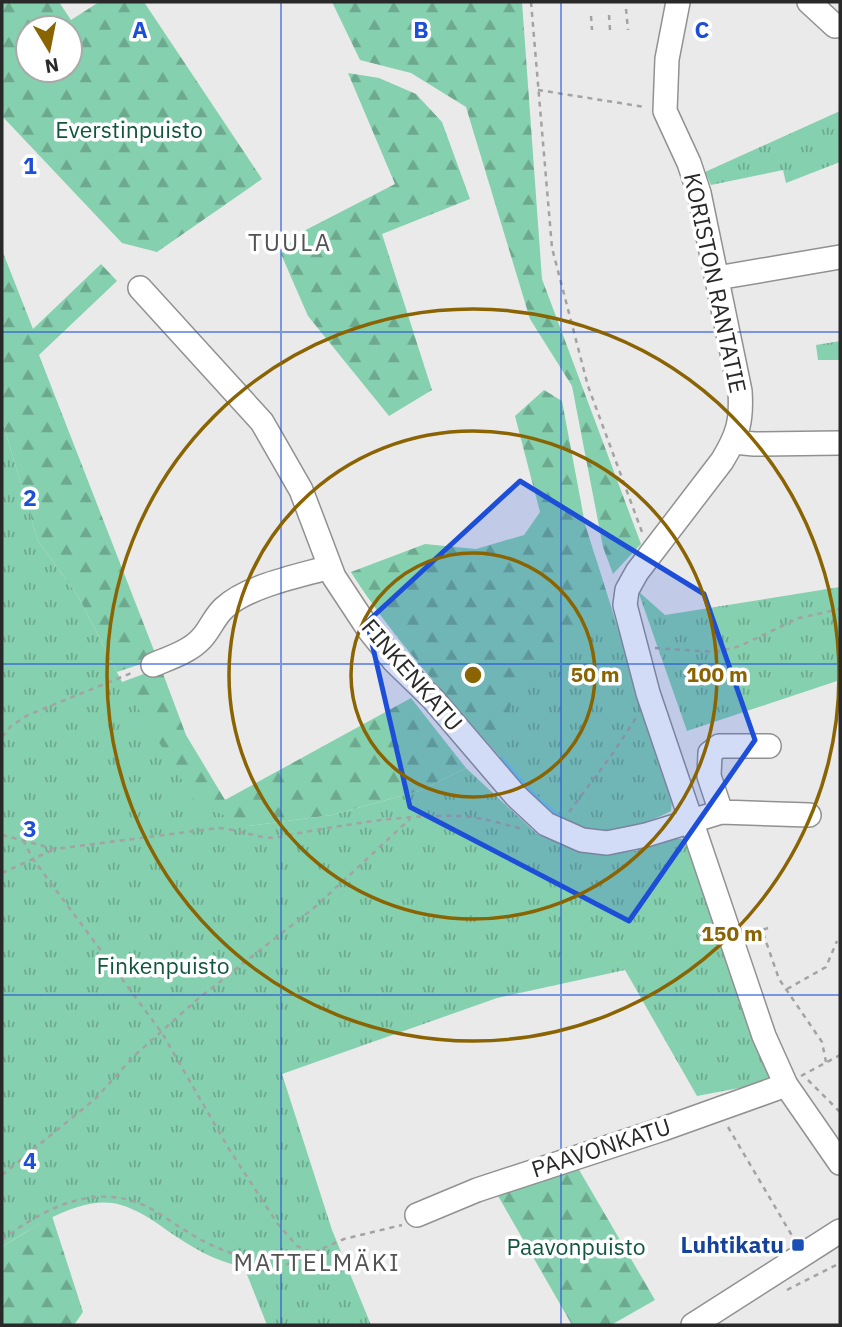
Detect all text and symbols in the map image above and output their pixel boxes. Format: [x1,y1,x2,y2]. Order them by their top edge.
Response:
north arrow [14,14,84,84]
text: A [132,14,148,44]
text: B [413,14,429,44]
text: C [695,14,710,44]
text: N [43,53,61,79]
park label: Everstinpuisto [55,114,203,144]
text: 1 [23,150,37,180]
street label: KORISTON RANTATIE [678,170,754,396]
district label: TUULA [248,226,332,258]
text: 2 [23,482,37,512]
street label: FINKENKATU [356,612,470,737]
text: 50 m [571,660,619,688]
text: 100 m [686,660,748,688]
centre of rings [461,663,485,687]
text: 3 [23,813,37,843]
text: 150 m [701,919,763,947]
park label: Finkenpuisto [96,950,230,980]
street label: PAAVONKATU [527,1110,674,1184]
text: 4 [23,1145,37,1175]
place label: Luhtikatu [680,1229,784,1259]
park label: Paavonpuisto [506,1231,646,1261]
marker: Luhtikatu [790,1237,806,1253]
district label: MATTELMÄKI [233,1246,401,1278]

